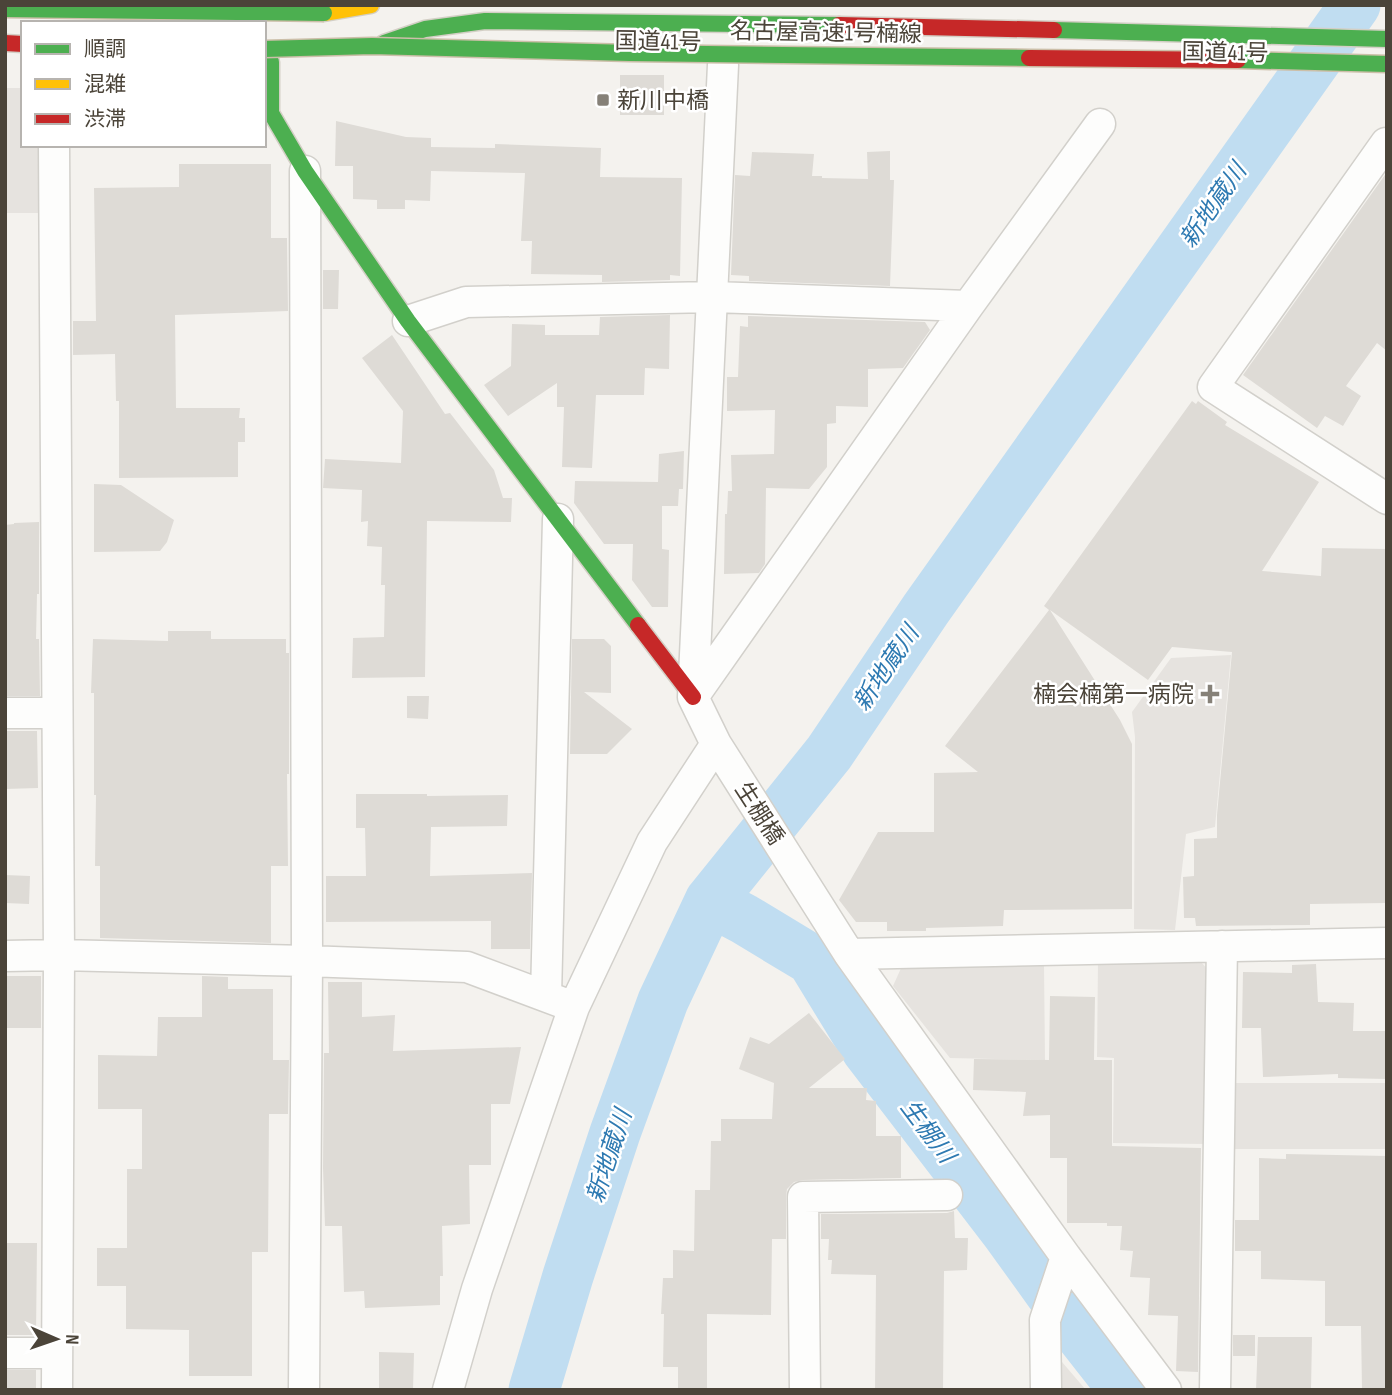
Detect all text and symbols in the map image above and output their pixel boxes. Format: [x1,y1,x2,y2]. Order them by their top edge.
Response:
street label: 名古屋高速1号楠線 [730,17,922,49]
legend [21,21,266,147]
street label: 国道41号 [614,27,702,57]
text: 順調 [84,37,126,62]
street label: 国道41号 [1181,38,1269,68]
text: 混雑 [84,72,126,97]
place label: 新川中橋 [617,87,709,115]
marker: 新川中橋 [595,92,611,108]
text: 渋滞 [84,107,126,132]
water label: 新地蔵川 [1174,155,1255,253]
water label: 新地蔵川 [848,618,927,716]
place label: 楠会楠第一病院 [1033,681,1194,709]
marker: 楠会楠第一病院 [1200,684,1220,704]
street label: 生棚橋 [729,777,790,850]
water label: 生棚川 [894,1094,963,1171]
water label: 新地蔵川 [581,1103,639,1206]
north arrow [21,1304,91,1374]
text: N [60,1334,83,1345]

